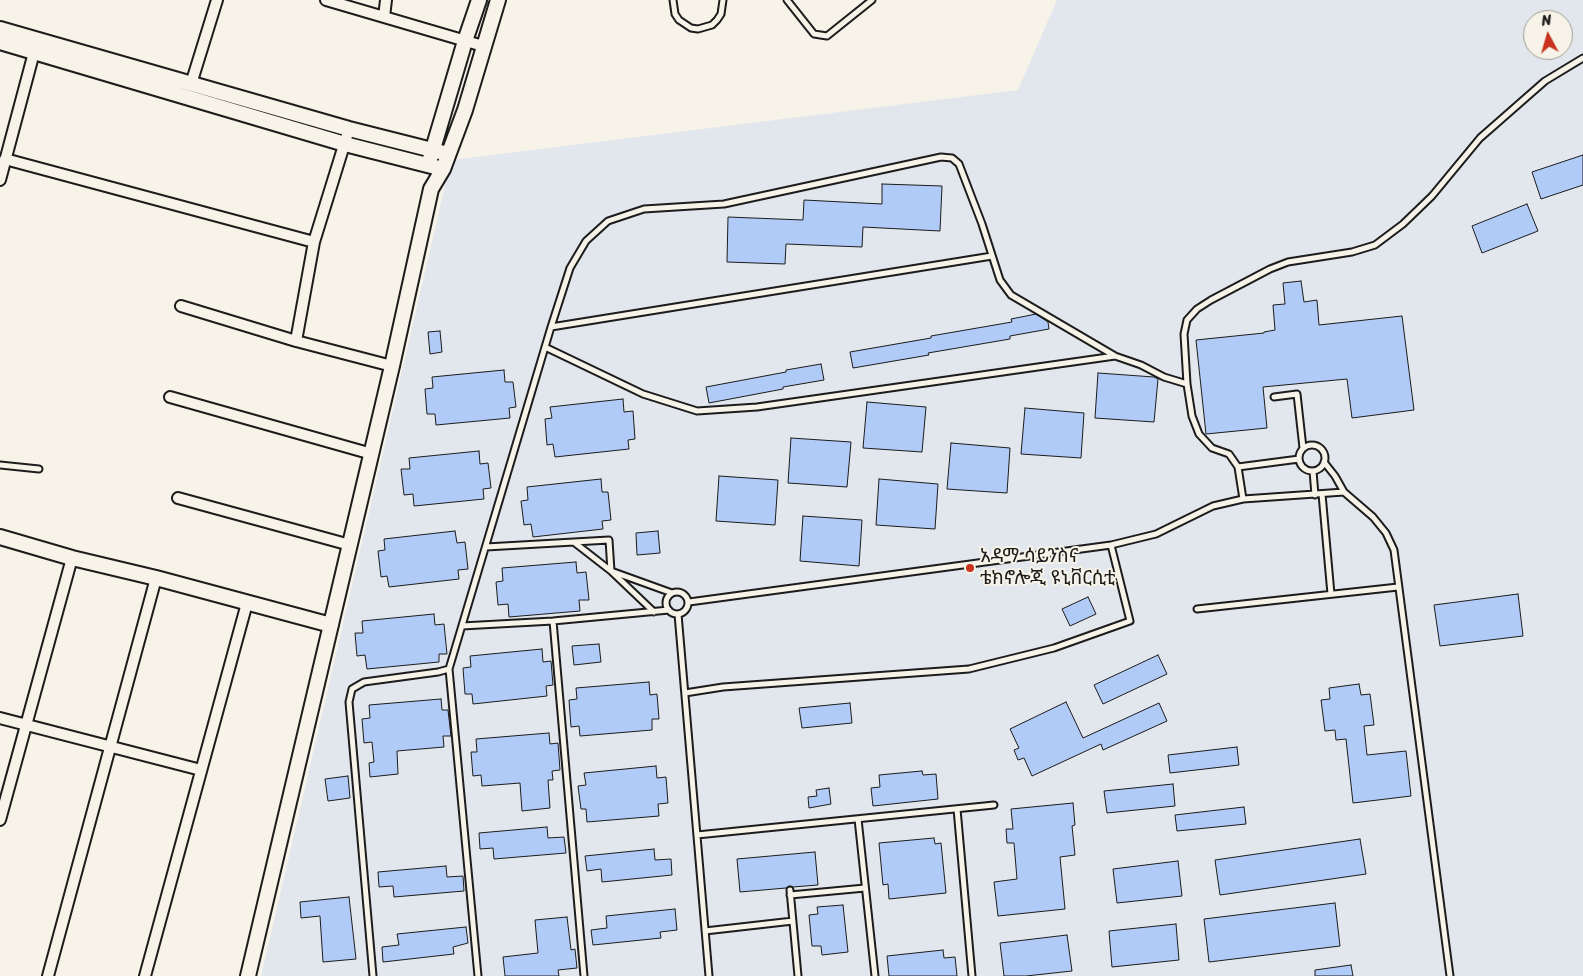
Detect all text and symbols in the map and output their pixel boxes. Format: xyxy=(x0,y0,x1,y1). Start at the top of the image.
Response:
text: N xyxy=(1540,8,1553,34)
north arrow xyxy=(1523,10,1573,60)
place label: አዳማ ሳይንስና ቴክኖሎጂ ዩኒቨርሲቲ xyxy=(980,546,1116,590)
marker: አዳማ ሳይንስና ቴክኖሎጂ ዩኒቨርሲቲ xyxy=(964,562,976,574)

